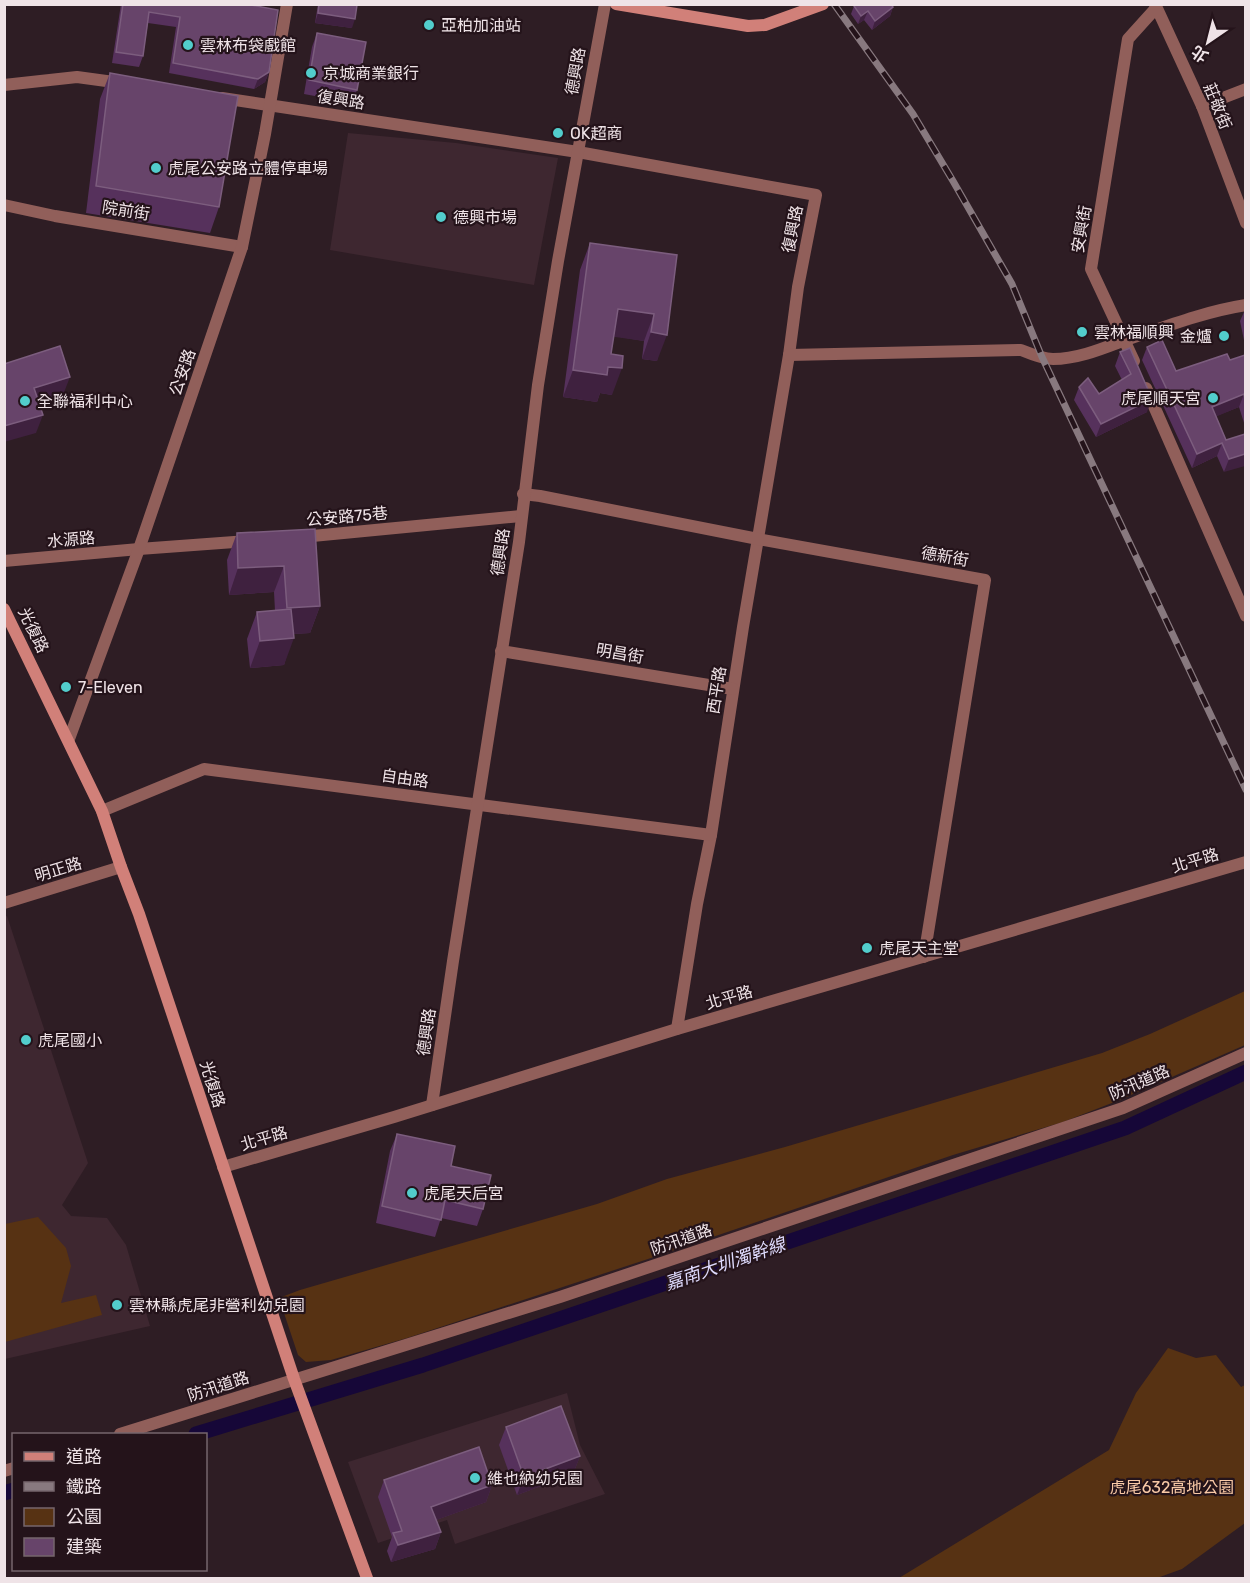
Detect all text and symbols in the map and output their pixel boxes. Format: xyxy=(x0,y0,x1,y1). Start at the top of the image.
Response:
north arrow xyxy=(1178,12,1238,72)
place label: 亞柏加油站 xyxy=(441,16,521,35)
marker: 亞柏加油站 xyxy=(422,18,436,32)
place label: 雲林布袋戲館 xyxy=(200,36,296,55)
marker: 雲林布袋戲館 xyxy=(181,38,195,52)
text: 北 xyxy=(1188,42,1212,66)
street label: 德興路 xyxy=(562,46,589,96)
place label: 京城商業銀行 xyxy=(323,64,419,83)
marker: 京城商業銀行 xyxy=(304,66,318,80)
street label: 莊敬街 xyxy=(1200,80,1235,132)
street label: 復興路 xyxy=(316,86,366,113)
place label: OK超商 xyxy=(570,124,622,143)
marker: OK超商 xyxy=(551,126,565,140)
place label: 虎尾公安路立體停車場 xyxy=(168,159,328,178)
marker: 虎尾公安路立體停車場 xyxy=(149,161,163,175)
street label: 院前街 xyxy=(101,197,151,224)
street label: 復興路 xyxy=(779,204,806,254)
street label: 安興街 xyxy=(1068,204,1095,254)
place label: 德興市場 xyxy=(453,208,517,227)
marker: 德興市場 xyxy=(434,210,448,224)
place label: 雲林福順興 xyxy=(1094,323,1174,342)
marker: 雲林福順興 xyxy=(1075,325,1089,339)
place label: 金爐 xyxy=(1180,327,1212,346)
marker: 金爐 xyxy=(1217,329,1231,343)
street label: 公安路 xyxy=(166,346,199,398)
place label: 虎尾順天宮 xyxy=(1121,389,1201,408)
marker: 虎尾順天宮 xyxy=(1206,391,1220,405)
place label: 全聯福利中心 xyxy=(37,392,133,411)
marker: 全聯福利中心 xyxy=(18,394,32,408)
street label: 公安路75巷 xyxy=(306,503,389,530)
street label: 德興路 xyxy=(488,527,513,577)
street label: 水源路 xyxy=(46,528,96,551)
street label: 德新街 xyxy=(920,543,970,570)
street label: 光復路 xyxy=(14,604,53,656)
street label: 明昌街 xyxy=(595,640,645,667)
street label: 西平路 xyxy=(703,665,730,715)
place label: 7-Eleven xyxy=(78,678,143,697)
marker: 7-Eleven xyxy=(59,680,73,694)
street label: 自由路 xyxy=(380,766,430,791)
street label: 北平路 xyxy=(1169,844,1221,877)
street label: 明正路 xyxy=(32,853,84,886)
place label: 虎尾天主堂 xyxy=(879,939,959,958)
marker: 虎尾天主堂 xyxy=(860,941,874,955)
street label: 北平路 xyxy=(703,982,755,1013)
street label: 德興路 xyxy=(414,1007,439,1057)
place label: 虎尾國小 xyxy=(38,1031,102,1050)
marker: 虎尾國小 xyxy=(19,1033,33,1047)
street label: 光復路 xyxy=(196,1058,229,1110)
street label: 防汛道路 xyxy=(1106,1061,1172,1104)
street label: 北平路 xyxy=(238,1123,290,1154)
place label: 虎尾天后宮 xyxy=(424,1184,504,1203)
marker: 虎尾天后宮 xyxy=(405,1186,419,1200)
street label: 防汛道路 xyxy=(648,1220,715,1259)
water label: 嘉南大圳濁幹線 xyxy=(662,1232,790,1295)
place label: 雲林縣虎尾非營利幼兒園 xyxy=(129,1296,305,1315)
marker: 雲林縣虎尾非營利幼兒園 xyxy=(110,1298,124,1312)
street label: 防汛道路 xyxy=(185,1368,252,1405)
legend xyxy=(12,1433,207,1571)
text: 道路 xyxy=(66,1446,102,1468)
place label: 維也納幼兒園 xyxy=(487,1469,583,1488)
marker: 維也納幼兒園 xyxy=(468,1471,482,1485)
text: 鐵路 xyxy=(66,1476,102,1498)
park label: 虎尾632高地公園 xyxy=(1110,1478,1234,1497)
text: 公園 xyxy=(66,1506,102,1528)
text: 建築 xyxy=(66,1536,102,1558)

